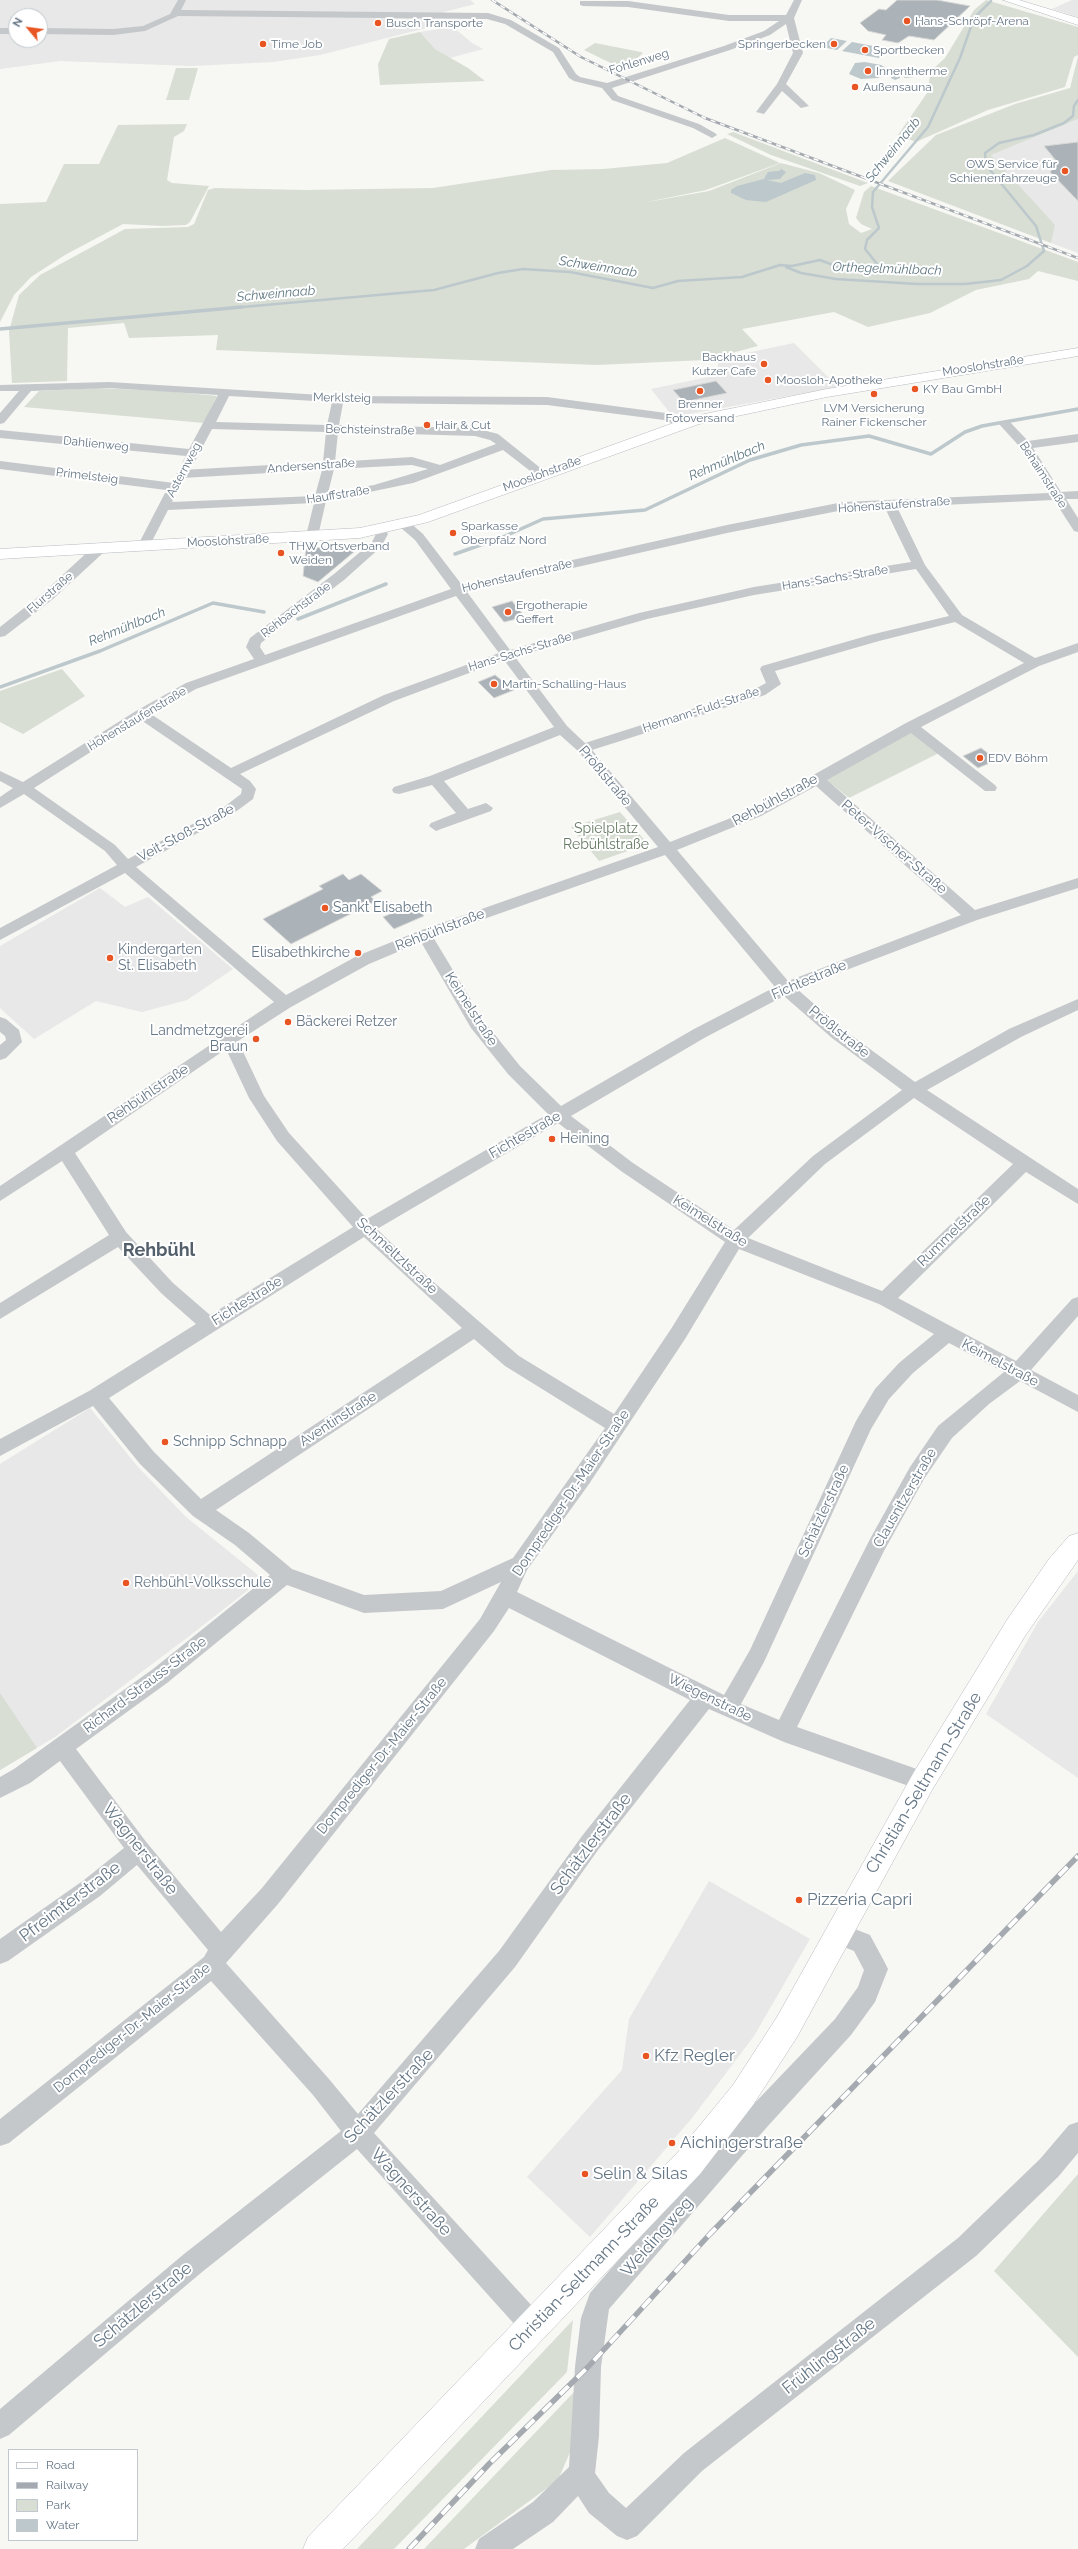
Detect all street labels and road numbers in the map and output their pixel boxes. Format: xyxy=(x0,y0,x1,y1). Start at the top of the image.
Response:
street label: Fohlenweg xyxy=(607,46,671,78)
street label: Mooslohstraße xyxy=(941,352,1025,380)
street label: Merklsteig xyxy=(313,390,371,406)
street label: Bechsteinstraße xyxy=(325,422,415,438)
street label: Dahlienweg xyxy=(62,433,130,455)
street label: Behaimstraße xyxy=(1016,439,1070,511)
street label: Asternweg xyxy=(164,440,204,500)
street label: Mooslohstraße xyxy=(501,453,583,495)
street label: Andersenstraße xyxy=(267,456,355,476)
street label: Primelsteig xyxy=(55,465,119,487)
street label: Hauffstraße xyxy=(305,483,371,507)
street label: Hohenstaufenstraße xyxy=(837,494,951,516)
street label: Mooslohstraße xyxy=(187,532,269,550)
street label: Hohenstaufenstraße xyxy=(461,556,573,596)
street label: Hans-Sachs-Straße xyxy=(781,563,889,593)
street label: Flurstraße xyxy=(24,569,76,617)
street label: Rehbachstraße xyxy=(258,579,334,641)
street label: Hans-Sachs-Straße xyxy=(467,629,573,675)
street label: Hohenstaufenstraße xyxy=(85,684,189,754)
street label: Hermann-Fuld-Straße xyxy=(641,684,761,736)
street label: Prößlstraße xyxy=(575,743,635,809)
street label: Rehbühlstraße xyxy=(730,770,820,830)
street label: Peter-Vischer-Straße xyxy=(838,797,950,897)
street label: Veit-Stoß-Straße xyxy=(135,801,237,865)
street label: Rehbühlstraße xyxy=(393,905,487,955)
street label: Fichtestraße xyxy=(769,957,849,1003)
street label: Keimelstraße xyxy=(441,969,501,1049)
street label: Prößlstraße xyxy=(805,1002,873,1062)
street label: Rehbühlstraße xyxy=(104,1061,192,1127)
street label: Fichtestraße xyxy=(486,1108,564,1162)
street label: Keimelstraße xyxy=(670,1191,750,1251)
street label: Rummelstraße xyxy=(914,1192,994,1270)
street label: Schmeltzlstraße xyxy=(353,1214,441,1298)
street label: Fichtestraße xyxy=(209,1273,285,1329)
street label: Keimelstraße xyxy=(959,1336,1041,1390)
street label: Aventinstraße xyxy=(296,1388,380,1450)
street label: Domprediger-Dr.-Maier-Straße xyxy=(509,1407,633,1579)
street label: Clausnitzerstraße xyxy=(870,1445,940,1551)
street label: Schätzlerstraße xyxy=(795,1462,853,1560)
street label: Richard-Strauss-Straße xyxy=(80,1633,210,1737)
street label: Wiegenstraße xyxy=(665,1671,755,1725)
street label: Domprediger-Dr.-Maier-Straße xyxy=(314,1674,450,1838)
street label: Christian-Seltmann-Straße xyxy=(862,1689,986,1877)
street label: Schätzlerstraße xyxy=(546,1789,636,1899)
street label: Wagnerstraße xyxy=(98,1799,182,1899)
street label: Pfreimterstraße xyxy=(16,1857,124,1947)
street label: Domprediger-Dr.-Maier-Straße xyxy=(50,1960,214,2096)
street label: Schätzlerstraße xyxy=(340,2044,438,2148)
street label: Wagnerstraße xyxy=(366,2144,456,2240)
street label: Christian-Seltmann-Straße xyxy=(504,2192,664,2356)
street label: Weidingweg xyxy=(617,2193,697,2281)
street label: Schätzlerstraße xyxy=(90,2258,196,2352)
street label: Frühlingstraße xyxy=(778,2313,880,2399)

